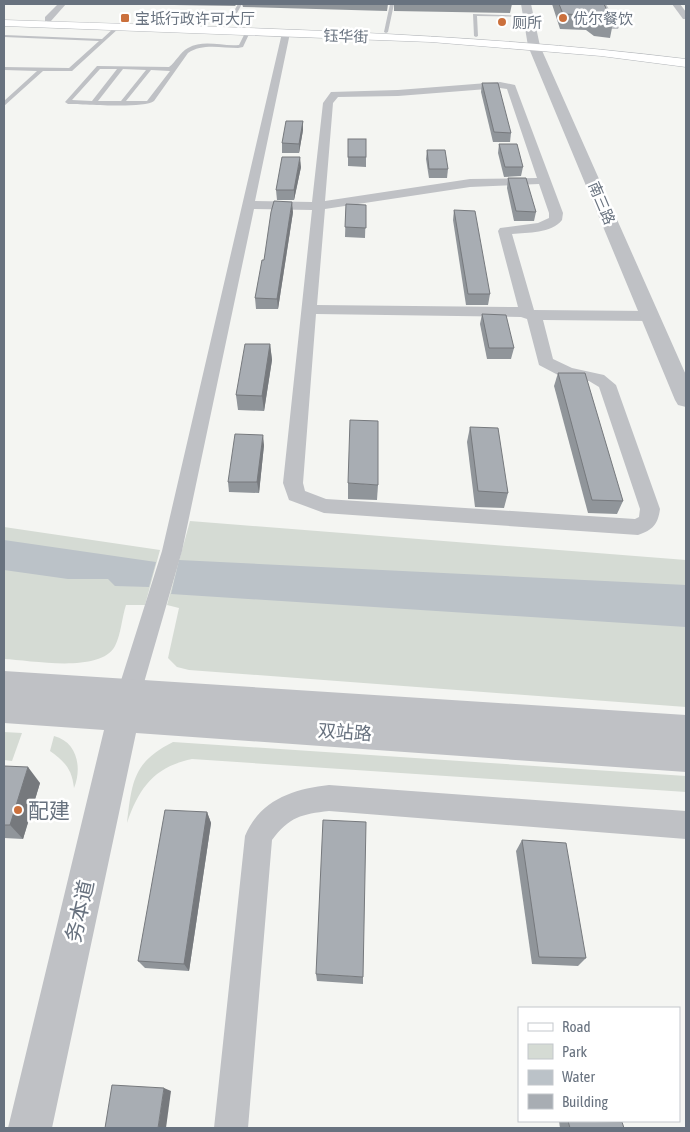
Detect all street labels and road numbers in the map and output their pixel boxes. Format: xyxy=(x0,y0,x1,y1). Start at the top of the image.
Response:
street label: 钰华街 xyxy=(323,27,369,45)
street label: 南三路 xyxy=(585,179,619,227)
street label: 双站路 xyxy=(317,720,373,744)
street label: 务本道 xyxy=(60,878,98,944)

